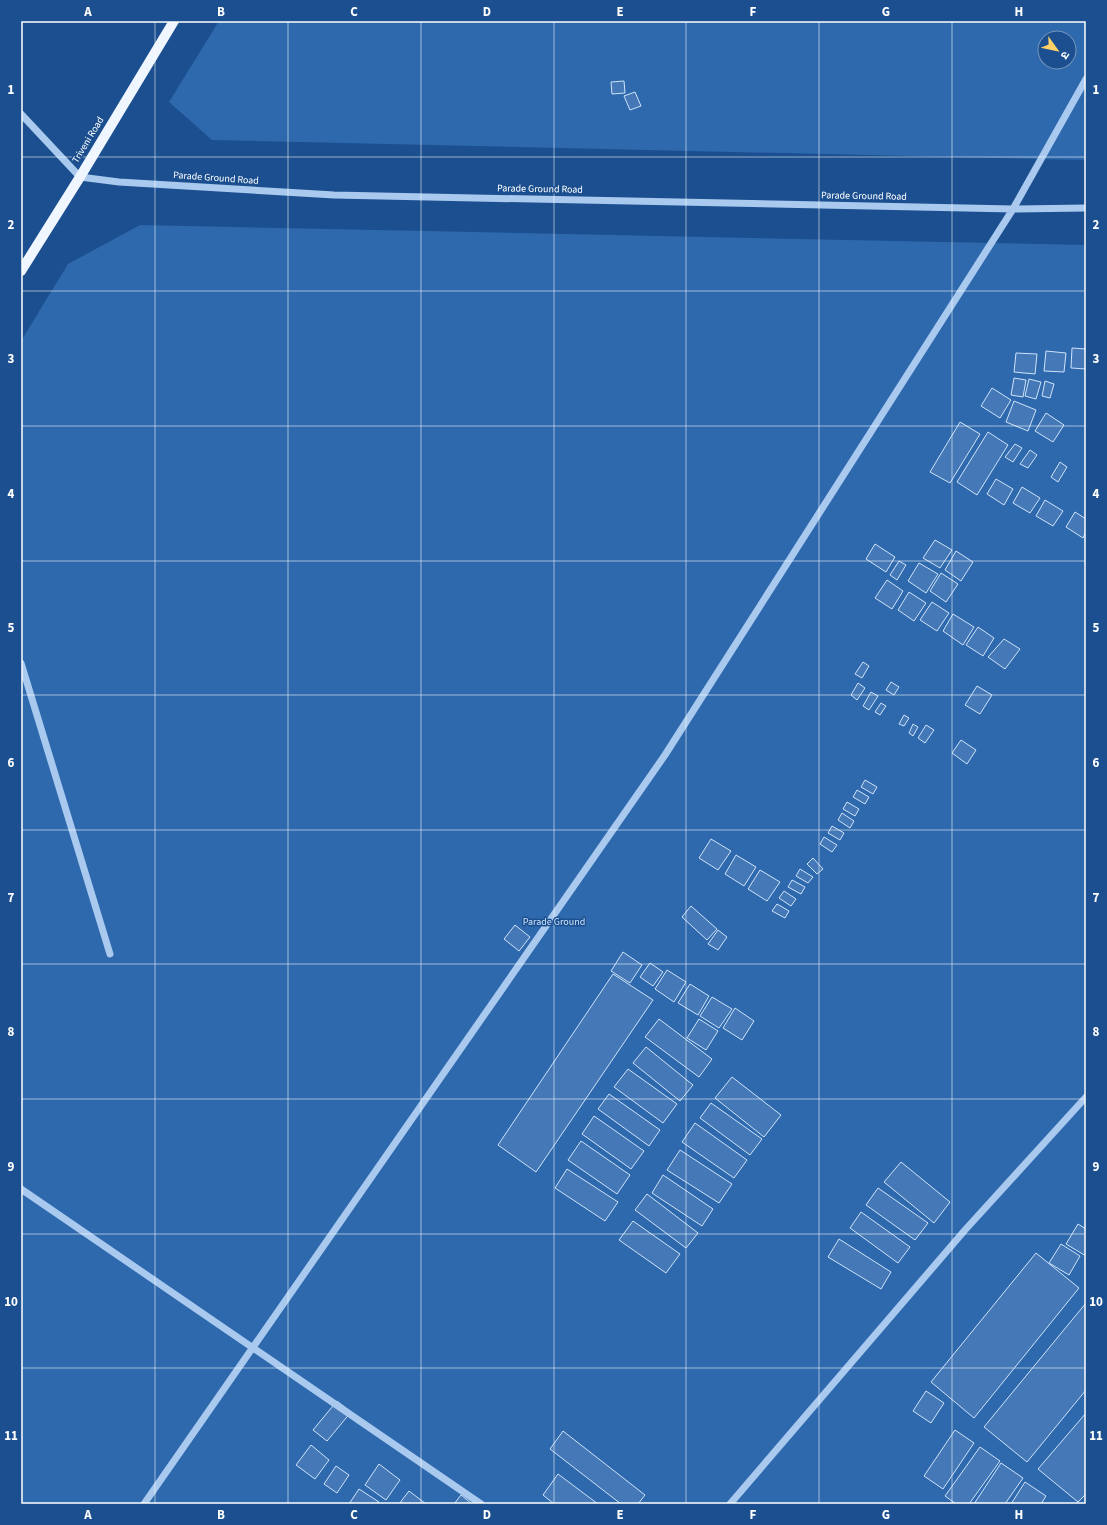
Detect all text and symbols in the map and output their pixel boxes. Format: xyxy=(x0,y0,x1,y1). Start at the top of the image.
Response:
text: A xyxy=(83,3,92,21)
text: B xyxy=(217,3,225,21)
text: C xyxy=(350,3,358,21)
text: D xyxy=(483,3,491,21)
text: E xyxy=(616,3,624,21)
text: F xyxy=(750,3,757,21)
text: G xyxy=(882,3,890,21)
text: H xyxy=(1015,3,1023,21)
north arrow xyxy=(1037,30,1077,70)
text: उ xyxy=(1057,48,1073,62)
text: 1 xyxy=(8,81,15,99)
text: 1 xyxy=(1093,81,1100,99)
street label: Triveni Road xyxy=(69,114,107,166)
street label: Parade Ground Road xyxy=(173,168,259,188)
street label: Parade Ground Road xyxy=(497,181,583,197)
street label: Parade Ground Road xyxy=(821,188,907,204)
text: 2 xyxy=(8,216,15,234)
text: 2 xyxy=(1093,216,1100,234)
text: 3 xyxy=(8,350,15,368)
text: 3 xyxy=(1093,350,1100,368)
text: 4 xyxy=(8,485,15,503)
text: 4 xyxy=(1093,485,1100,503)
text: 5 xyxy=(8,619,15,637)
text: 5 xyxy=(1093,619,1100,637)
text: 6 xyxy=(8,754,15,772)
text: 6 xyxy=(1093,754,1100,772)
text: 7 xyxy=(8,889,15,907)
text: 7 xyxy=(1093,889,1100,907)
park label: Parade Ground xyxy=(523,915,585,929)
text: 8 xyxy=(8,1023,15,1041)
text: 8 xyxy=(1093,1023,1100,1041)
text: 9 xyxy=(8,1158,15,1176)
text: 9 xyxy=(1093,1158,1100,1176)
text: 10 xyxy=(4,1293,18,1311)
text: 10 xyxy=(1089,1293,1103,1311)
text: 11 xyxy=(4,1427,18,1445)
text: 11 xyxy=(1089,1427,1103,1445)
text: A xyxy=(83,1506,92,1524)
text: B xyxy=(217,1506,225,1524)
text: C xyxy=(350,1506,358,1524)
text: D xyxy=(483,1506,491,1524)
text: E xyxy=(616,1506,624,1524)
text: F xyxy=(750,1506,757,1524)
text: G xyxy=(882,1506,890,1524)
text: H xyxy=(1015,1506,1023,1524)

